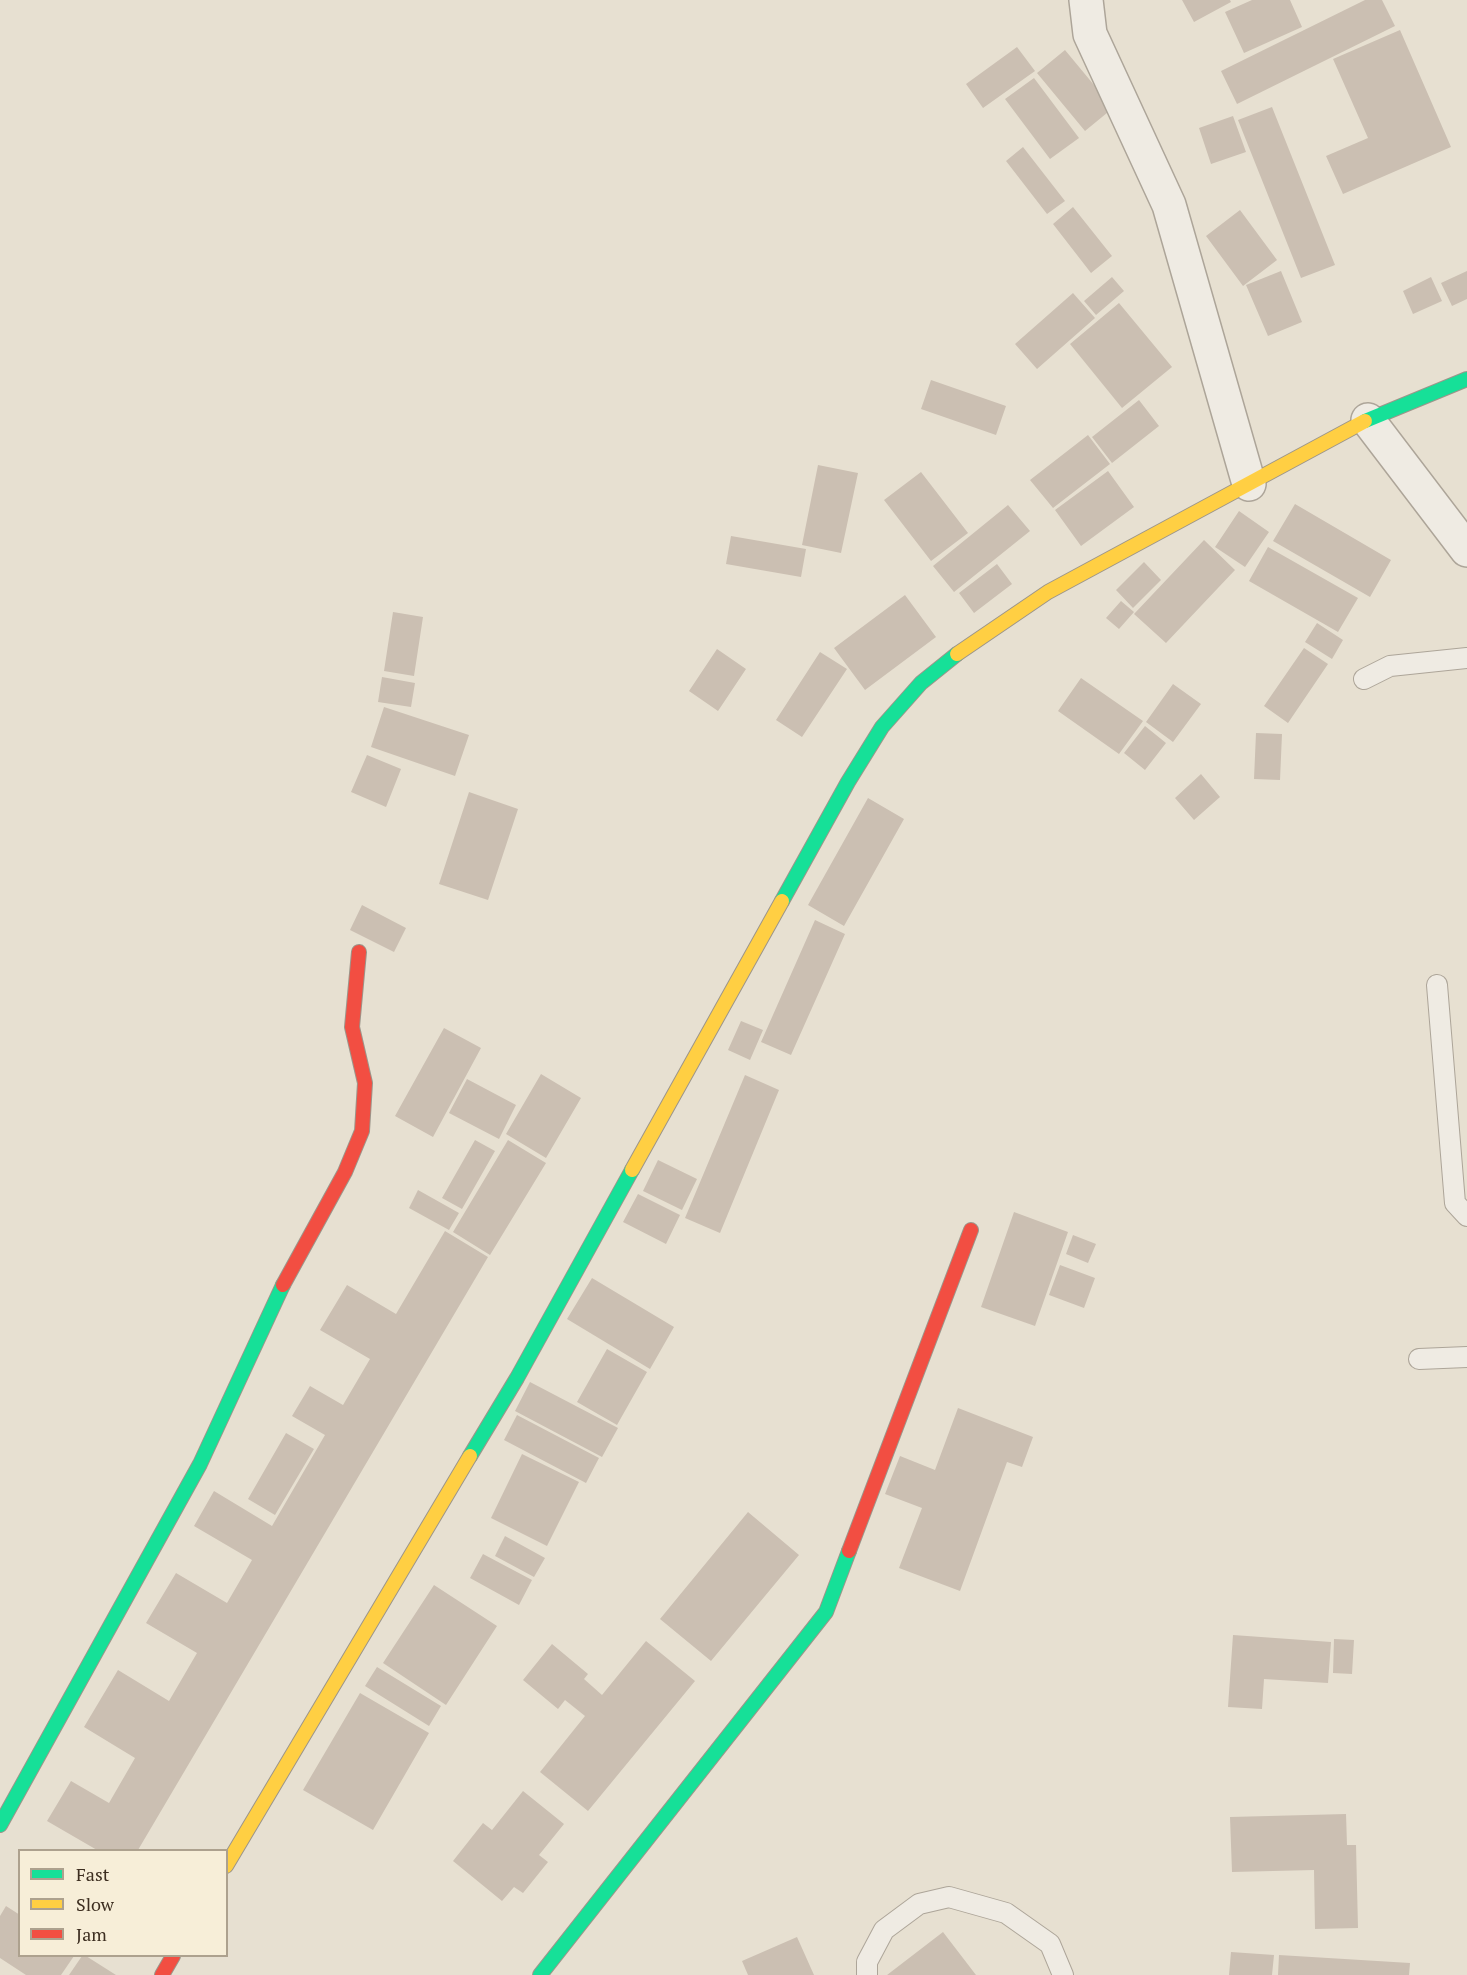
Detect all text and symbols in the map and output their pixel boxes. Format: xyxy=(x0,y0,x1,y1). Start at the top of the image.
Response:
legend xyxy=(18,1849,228,1957)
text: Fast xyxy=(76,1862,109,1886)
text: Slow xyxy=(76,1892,114,1916)
text: Jam xyxy=(76,1922,107,1946)

